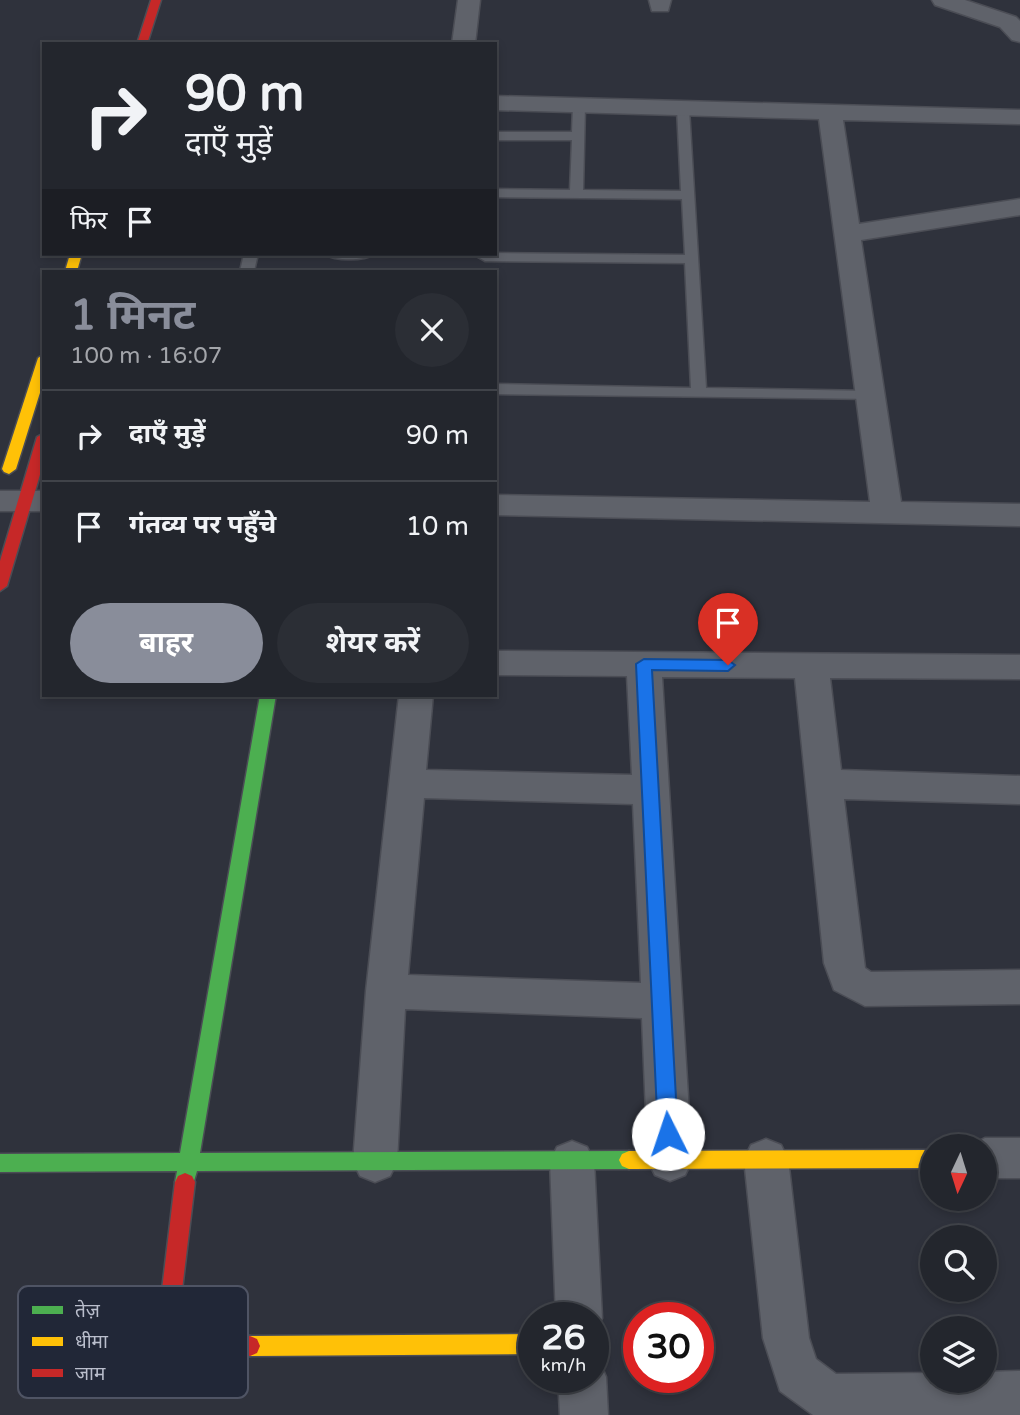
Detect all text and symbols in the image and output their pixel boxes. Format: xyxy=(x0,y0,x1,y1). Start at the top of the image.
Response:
text: 90 m xyxy=(185,65,304,124)
icon: right xyxy=(70,70,161,161)
text: दाएँ मुड़ें xyxy=(185,125,273,163)
icon: arrive xyxy=(121,203,159,241)
text: फिर xyxy=(70,205,107,236)
text: 1 मिनट xyxy=(70,290,195,341)
button: close xyxy=(395,293,469,367)
text: 100 m · 16:07 xyxy=(70,342,222,370)
icon: right xyxy=(70,417,108,455)
text: दाएँ मुड़ें xyxy=(129,418,206,449)
text: 90 m xyxy=(406,420,469,451)
icon: arrive xyxy=(70,508,108,546)
text: गंतव्य पर पहुँचे xyxy=(129,509,276,540)
text: 10 m xyxy=(406,511,469,542)
pin xyxy=(698,593,758,665)
button: बाहर xyxy=(70,603,263,683)
button: शेयर करें xyxy=(277,603,469,683)
icon: arrive xyxy=(709,604,747,642)
position arrow xyxy=(631,1097,705,1171)
north arrow xyxy=(920,1134,998,1211)
map controls xyxy=(920,1134,997,1393)
button: search xyxy=(920,1225,997,1302)
legend xyxy=(18,1286,248,1398)
text: तेज़ xyxy=(75,1299,101,1322)
speed limit sign: 30 xyxy=(623,1302,714,1393)
button: layers xyxy=(920,1316,997,1393)
text: 26 xyxy=(542,1317,585,1359)
text: धीमा xyxy=(75,1331,109,1353)
text: km/h xyxy=(541,1354,586,1376)
text: जाम xyxy=(75,1363,106,1385)

